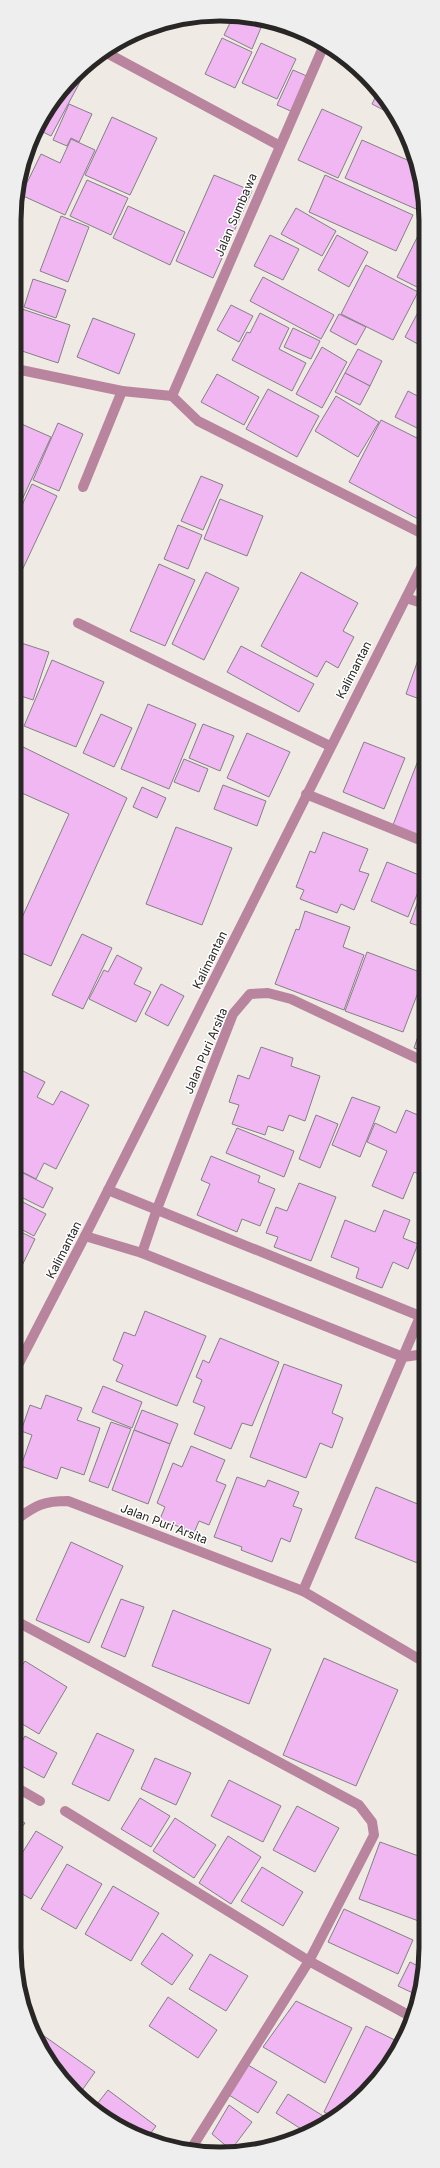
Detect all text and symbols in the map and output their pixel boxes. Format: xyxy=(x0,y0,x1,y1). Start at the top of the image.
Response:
street label: Jalan Sumbawa xyxy=(211,171,260,259)
street label: Kalimantan xyxy=(333,638,374,701)
street label: Kalimantan xyxy=(189,928,230,991)
street label: Jalan Puri Arsita xyxy=(181,1005,230,1096)
street label: Kalimantan xyxy=(43,1218,84,1281)
street label: Jalan Puri Arsita xyxy=(118,1500,210,1547)

